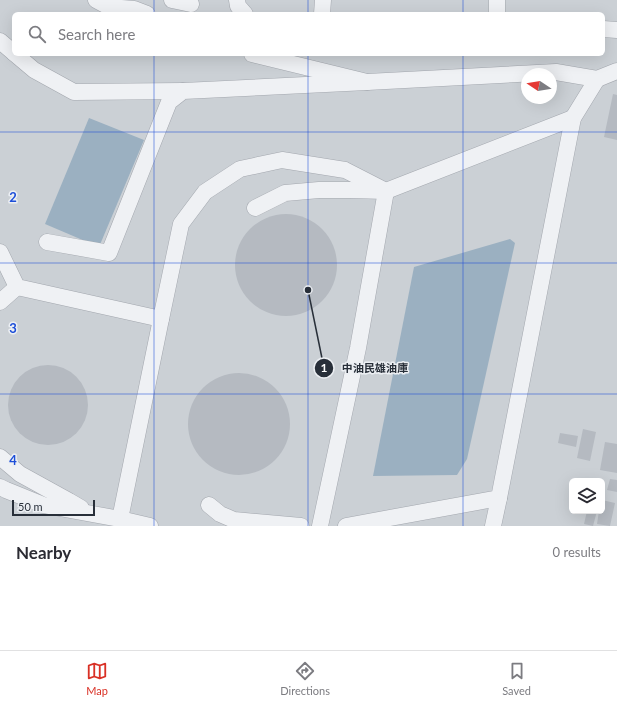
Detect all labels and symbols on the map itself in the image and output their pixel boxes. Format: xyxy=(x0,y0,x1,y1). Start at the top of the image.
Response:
north arrow xyxy=(521,68,557,104)
text: 2 xyxy=(9,189,17,205)
text: 3 xyxy=(9,320,17,336)
callout: 中油民雄油庫 xyxy=(314,356,416,379)
text: 1 xyxy=(321,360,328,375)
text: 中油民雄油庫 xyxy=(342,361,408,374)
text: 4 xyxy=(9,452,17,468)
scale bar xyxy=(12,498,95,517)

